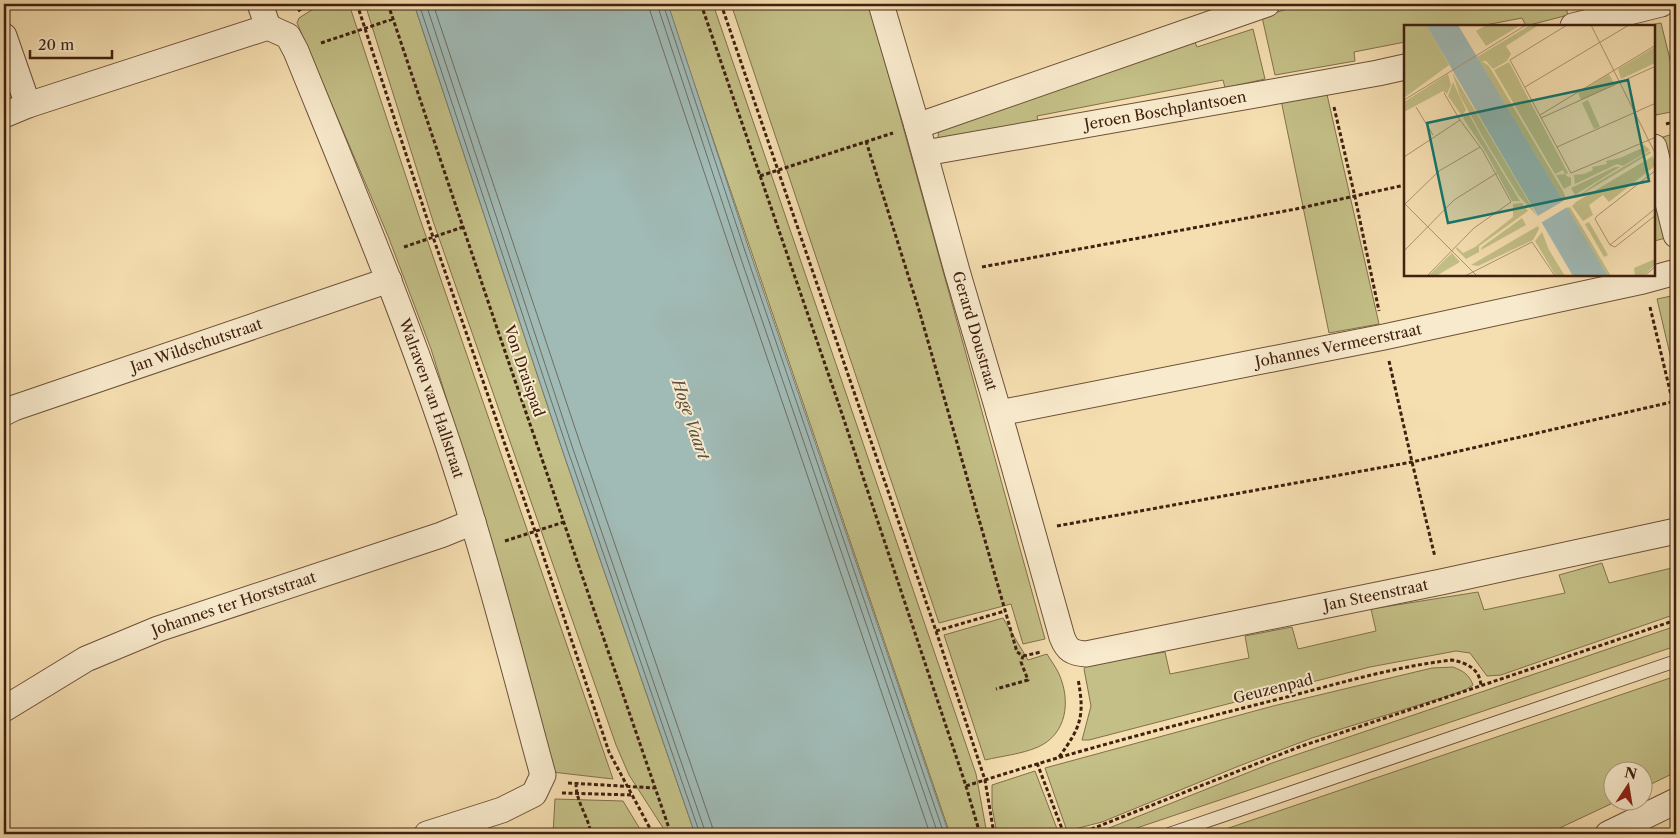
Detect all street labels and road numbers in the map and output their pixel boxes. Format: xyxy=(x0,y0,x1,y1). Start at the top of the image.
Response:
street label: Jeroen Boschplantsoen xyxy=(1081,87,1248,134)
street label: Gerard Doustraat xyxy=(949,269,1002,393)
street label: Jan Wildschutstraat xyxy=(126,314,265,377)
street label: Walraven van Hallstraat xyxy=(395,315,469,481)
street label: Johannes Vermeerstraat xyxy=(1251,319,1424,372)
street label: Von Draispad xyxy=(500,322,549,419)
street label: Johannes ter Horststraat xyxy=(147,567,319,640)
street label: Jan Steenstraat xyxy=(1320,575,1430,615)
street label: Geuzenpad xyxy=(1231,669,1315,708)

